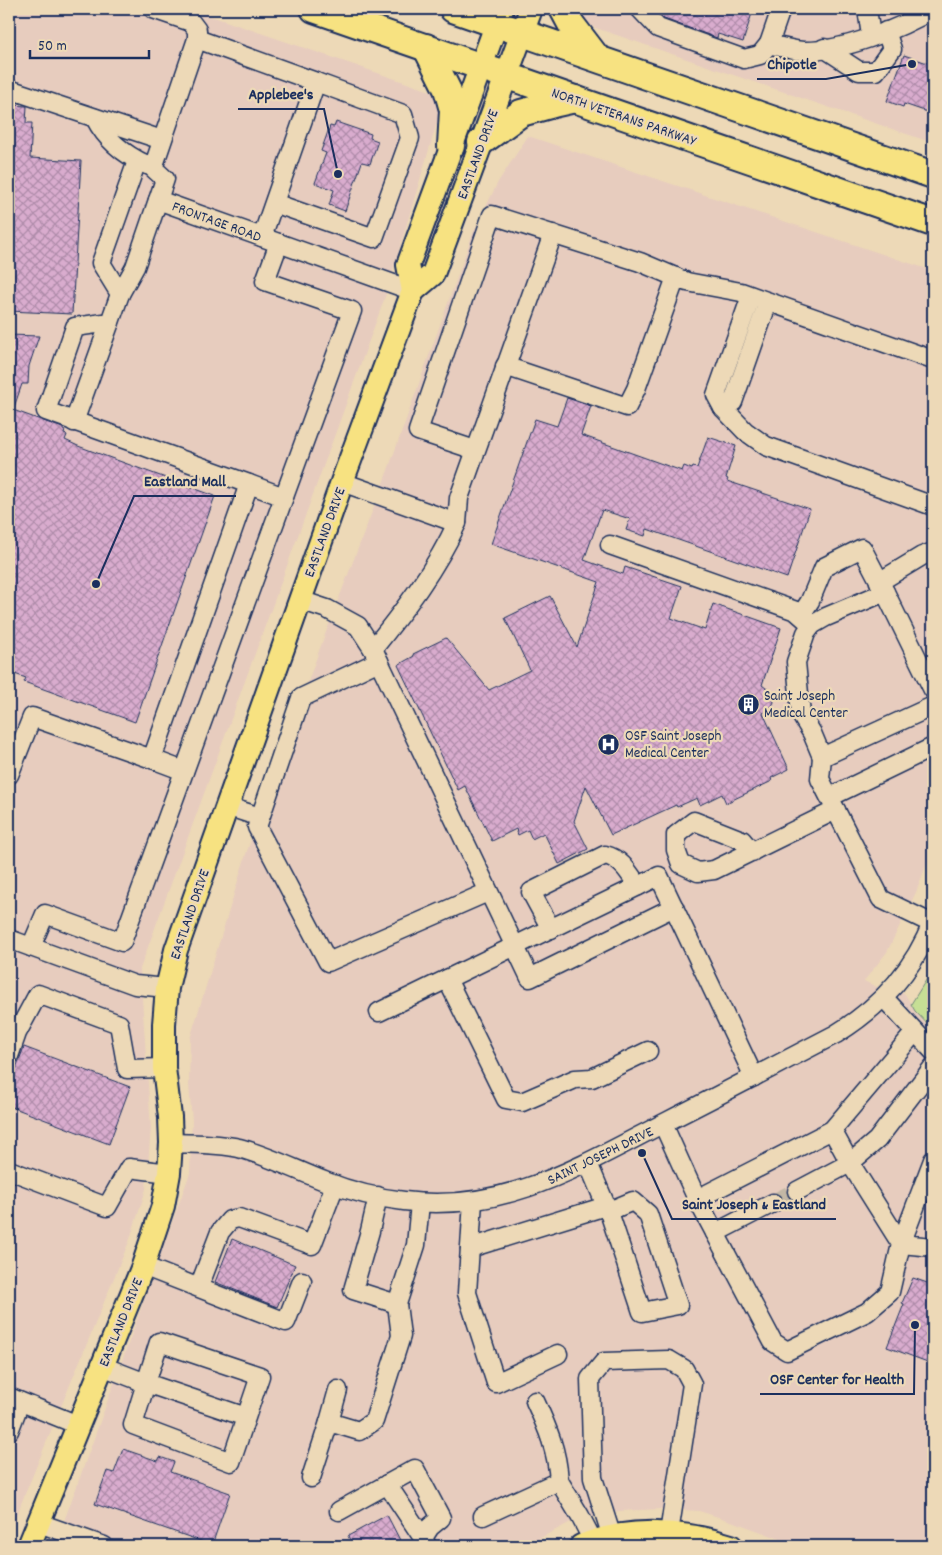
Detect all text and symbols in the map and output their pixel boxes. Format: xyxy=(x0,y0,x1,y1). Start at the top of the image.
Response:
scale bar xyxy=(30,28,149,60)
text: 50 m xyxy=(38,36,67,58)
callout: Chipotle xyxy=(757,48,826,79)
text: Chipotle xyxy=(767,54,817,77)
callout: Applebee's xyxy=(238,78,324,109)
street label: NORTH VETERANS PARKWAY xyxy=(548,83,699,153)
text: Applebee's xyxy=(248,84,314,107)
street label: EASTLAND DRIVE xyxy=(452,106,505,203)
street label: FRONTAGE ROAD xyxy=(168,196,264,249)
callout: Eastland Mall xyxy=(134,465,236,496)
text: Eastland Mall xyxy=(144,471,226,494)
street label: EASTLAND DRIVE xyxy=(299,484,352,581)
place label: Saint Joseph Medical Center xyxy=(764,686,848,725)
building icon: Saint Joseph Medical Center xyxy=(736,692,760,716)
place label: OSF Saint Joseph Medical Center xyxy=(625,726,722,765)
hospital icon: OSF Saint Joseph Medical Center xyxy=(597,732,621,756)
street label: EASTLAND DRIVE xyxy=(165,866,217,963)
street label: SAINT JOSEPH DRIVE xyxy=(544,1122,658,1192)
callout: Saint Joseph & Eastland xyxy=(672,1188,836,1219)
text: Saint Joseph & Eastland xyxy=(682,1194,826,1217)
street label: EASTLAND DRIVE xyxy=(94,1275,150,1371)
callout: OSF Center for Health xyxy=(760,1363,914,1394)
text: OSF Center for Health xyxy=(770,1369,904,1392)

